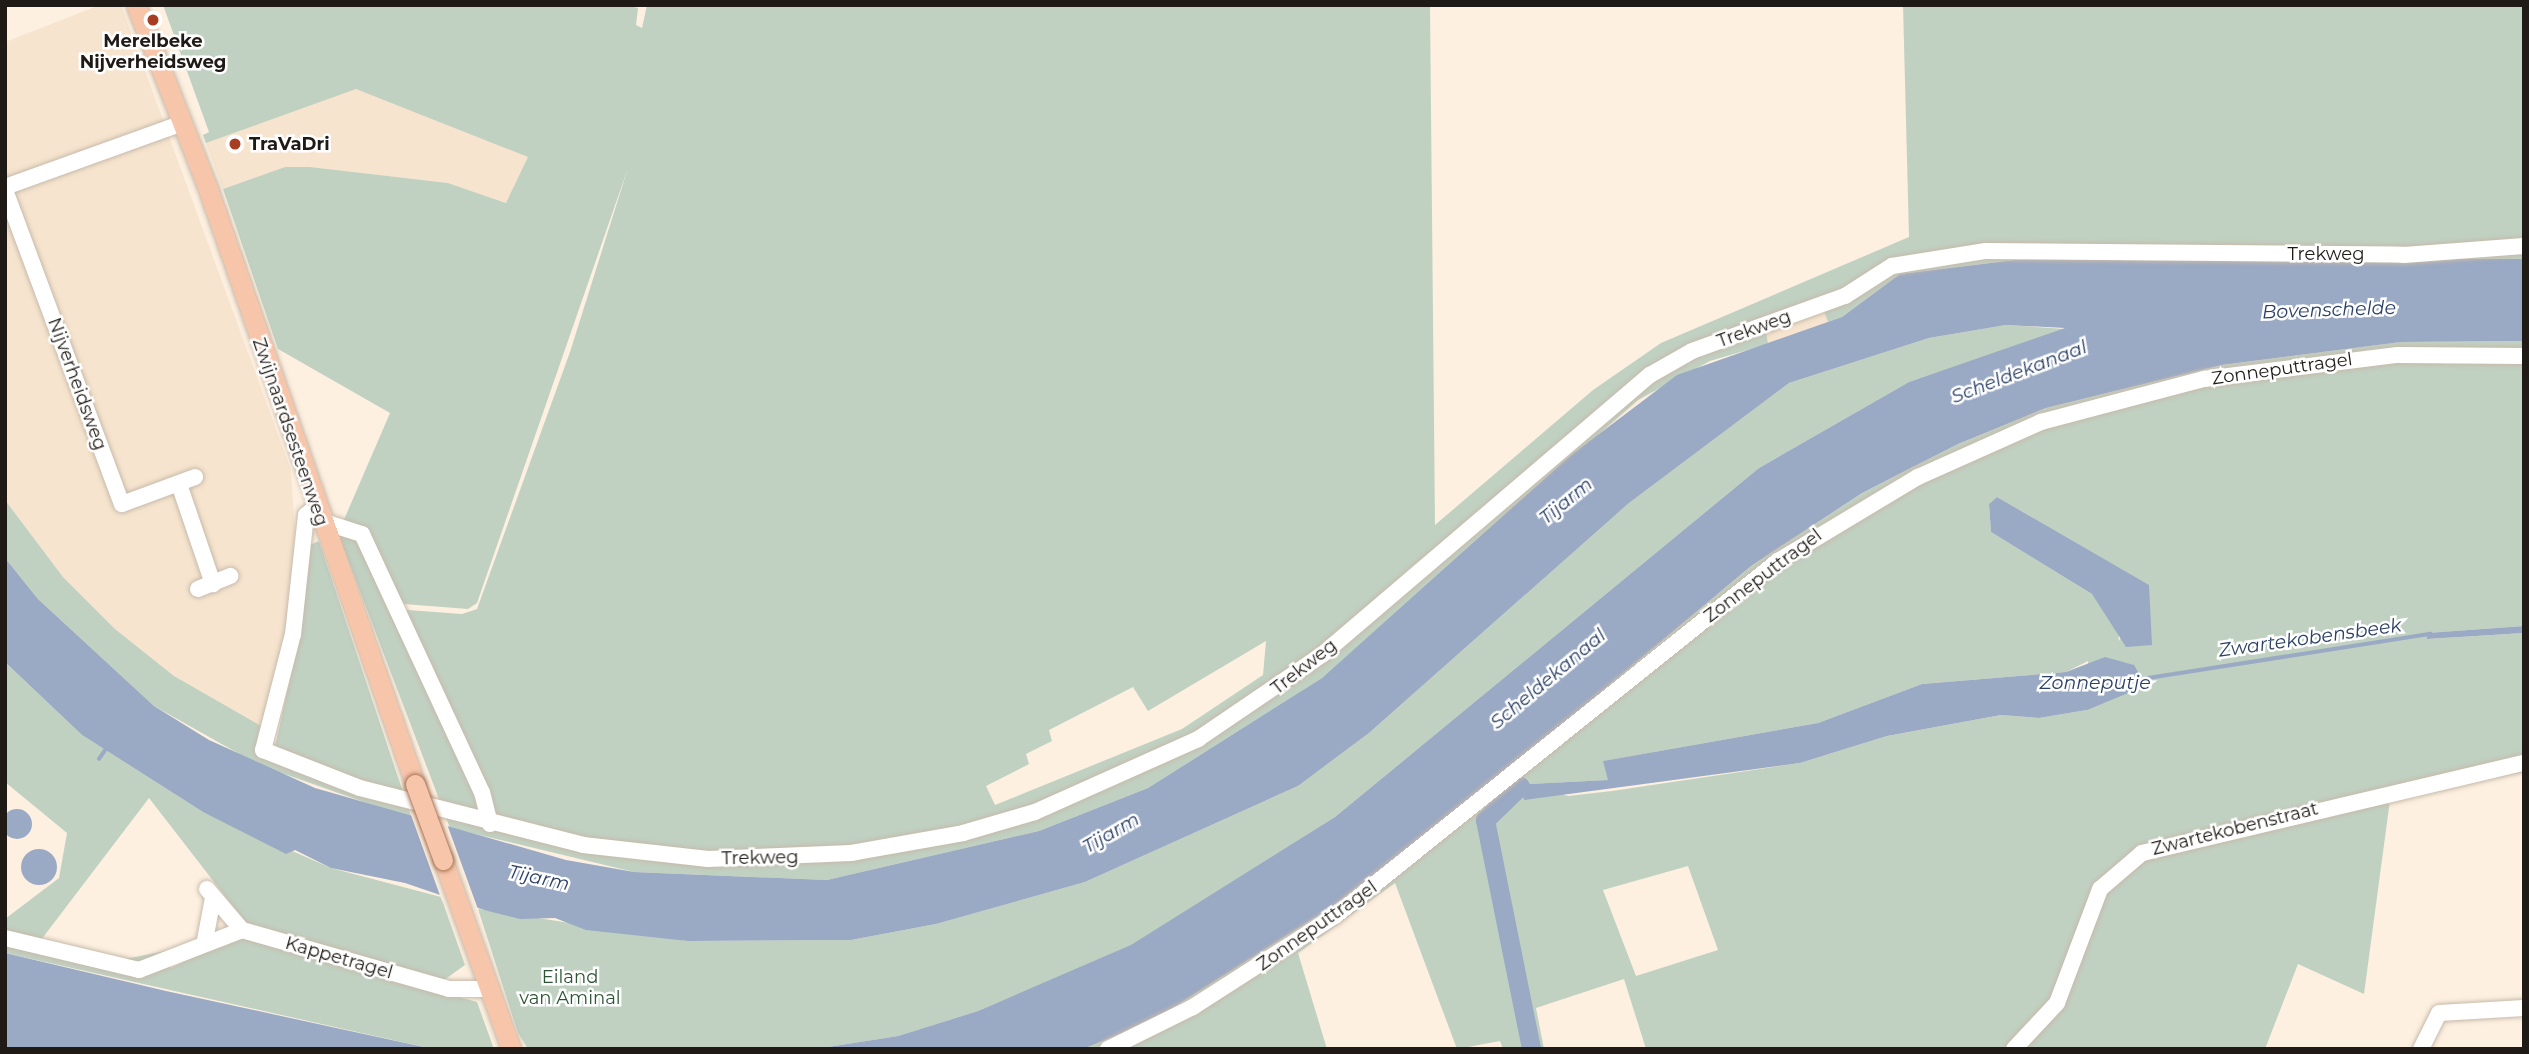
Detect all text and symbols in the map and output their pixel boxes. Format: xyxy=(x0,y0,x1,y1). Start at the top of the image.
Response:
marker: Merelbeke Nijverheidsweg xyxy=(145,12,161,28)
place label: Merelbeke Nijverheidsweg xyxy=(80,31,226,74)
place label: TraVaDri xyxy=(249,133,330,155)
marker: TraVaDri xyxy=(227,136,243,152)
street label: Trekweg xyxy=(2288,243,2364,265)
water label: Bovenschelde xyxy=(2262,296,2396,324)
street label: Trekweg xyxy=(1714,306,1794,352)
street label: Nijverheidsweg xyxy=(43,315,111,453)
street label: Zwijnaardsesteenweg xyxy=(248,335,332,529)
water label: Scheldekanaal xyxy=(1948,336,2090,408)
street label: Zonneputtragel xyxy=(2210,348,2354,390)
water label: Tijarm xyxy=(1535,473,1597,529)
street label: Zonneputtragel xyxy=(1700,525,1826,627)
water label: Zwartekobensbeek xyxy=(2217,614,2403,662)
water label: Scheldekanaal xyxy=(1486,624,1610,734)
street label: Trekweg xyxy=(1267,635,1341,699)
water label: Zonneputje xyxy=(2039,672,2151,694)
street label: Zwartekobenstraat xyxy=(2149,798,2321,860)
water label: Tijarm xyxy=(1079,808,1143,858)
street label: Trekweg xyxy=(721,847,799,869)
water label: Tijarm xyxy=(506,860,572,896)
street label: Zonneputtragel xyxy=(1253,876,1381,976)
street label: Kappetragel xyxy=(283,932,395,984)
park label: Eiland van Aminal xyxy=(519,967,621,1010)

